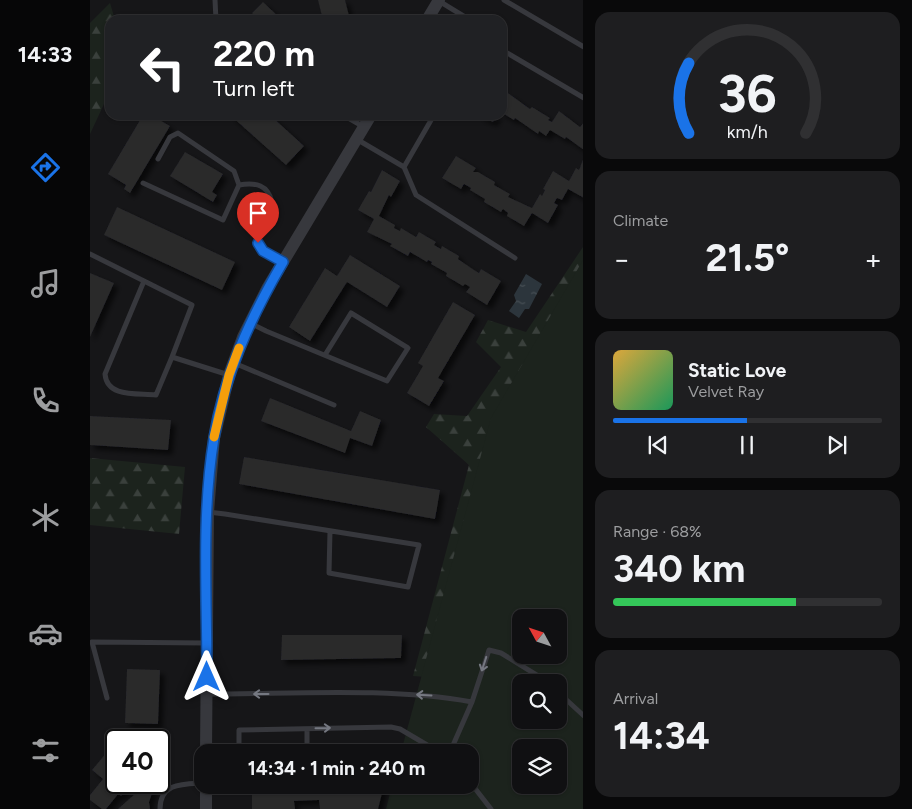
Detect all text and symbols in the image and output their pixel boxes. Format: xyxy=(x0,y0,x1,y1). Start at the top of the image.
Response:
text: 220 m xyxy=(213,33,315,75)
icon: left xyxy=(130,35,195,100)
text: 14:33 xyxy=(18,41,72,68)
text: 36 xyxy=(718,63,777,125)
text: Turn left xyxy=(213,75,295,102)
text: km/h xyxy=(727,121,768,142)
icon: directions xyxy=(28,150,63,185)
pin xyxy=(237,192,279,243)
icon: arrive xyxy=(244,199,272,227)
text: Climate xyxy=(613,211,668,230)
text: 21.5° xyxy=(706,235,789,281)
text: − xyxy=(613,242,630,276)
text: + xyxy=(865,242,882,276)
icon: music xyxy=(28,266,63,301)
text: Static Love xyxy=(688,359,786,382)
text: Velvet Ray xyxy=(688,382,764,401)
icon: phone xyxy=(28,383,63,418)
icon: previous xyxy=(644,431,672,459)
icon: pause xyxy=(733,431,761,459)
icon: next xyxy=(823,431,851,459)
icon: climate xyxy=(28,500,63,535)
text: Range · 68% xyxy=(613,522,702,541)
text: 340 km xyxy=(613,546,745,592)
north arrow xyxy=(512,609,568,664)
map controls xyxy=(512,609,567,794)
icon: car xyxy=(28,616,63,651)
position arrow xyxy=(180,650,232,702)
one-way arrow xyxy=(479,656,489,672)
button: search xyxy=(512,674,567,729)
one-way arrow xyxy=(254,689,270,699)
text: Arrival xyxy=(613,689,658,708)
one-way arrow xyxy=(416,690,432,699)
text: 14:34 xyxy=(613,713,710,759)
one-way arrow xyxy=(315,724,331,733)
speed limit sign: 40 xyxy=(105,729,170,794)
icon: filters xyxy=(28,733,63,768)
button: layers xyxy=(512,739,567,794)
text: 14:34 · 1 min · 240 m xyxy=(248,757,425,780)

